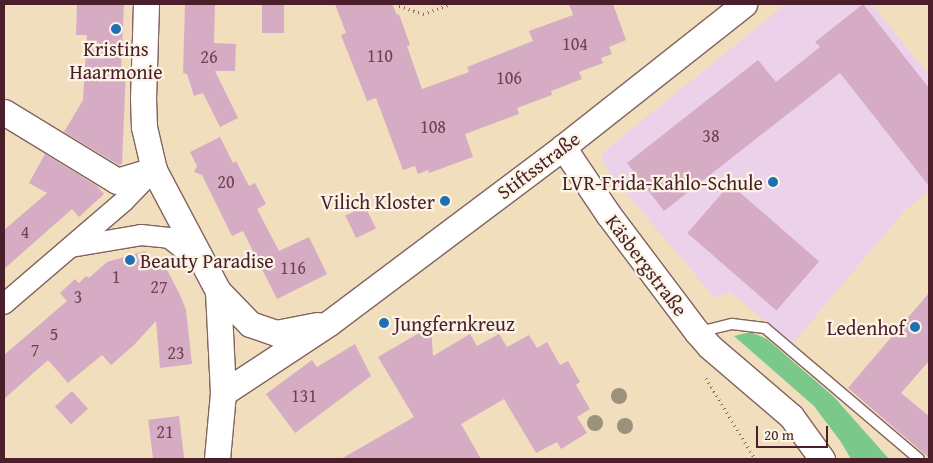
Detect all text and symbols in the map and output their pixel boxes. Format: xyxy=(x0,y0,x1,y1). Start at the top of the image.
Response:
marker: Kristins Haarmonie xyxy=(110,23,122,35)
house number: 104 xyxy=(562,33,588,55)
place label: Kristins Haarmonie xyxy=(69,37,163,84)
house number: 110 xyxy=(367,45,393,67)
house number: 26 xyxy=(200,46,218,68)
house number: 106 xyxy=(496,67,522,89)
house number: 108 xyxy=(420,116,446,138)
house number: 38 xyxy=(702,125,720,147)
street label: Stiftsstraße xyxy=(492,126,584,204)
place label: LVR-Frida-Kahlo-Schule xyxy=(562,170,763,194)
house number: 20 xyxy=(217,171,235,193)
marker: LVR-Frida-Kahlo-Schule xyxy=(767,176,779,188)
place label: Vilich Kloster xyxy=(321,189,435,213)
marker: Vilich Kloster xyxy=(439,195,451,207)
street label: Käsbergstraße xyxy=(601,210,693,320)
house number: 4 xyxy=(21,221,29,243)
place label: Beauty Paradise xyxy=(140,248,274,272)
marker: Beauty Paradise xyxy=(124,254,136,266)
house number: 116 xyxy=(280,257,306,279)
house number: 1 xyxy=(112,266,120,288)
house number: 27 xyxy=(150,276,168,298)
house number: 3 xyxy=(74,286,82,308)
place label: Jungfernkreuz xyxy=(394,311,515,335)
place label: Ledenhof xyxy=(827,315,905,339)
marker: Jungfernkreuz xyxy=(378,317,390,329)
marker: Ledenhof xyxy=(909,321,921,333)
house number: 5 xyxy=(50,323,58,345)
house number: 7 xyxy=(31,339,39,361)
house number: 23 xyxy=(167,342,185,364)
house number: 131 xyxy=(291,385,317,407)
scale bar xyxy=(758,416,830,448)
house number: 21 xyxy=(156,421,174,443)
text: 20 m xyxy=(764,424,794,445)

